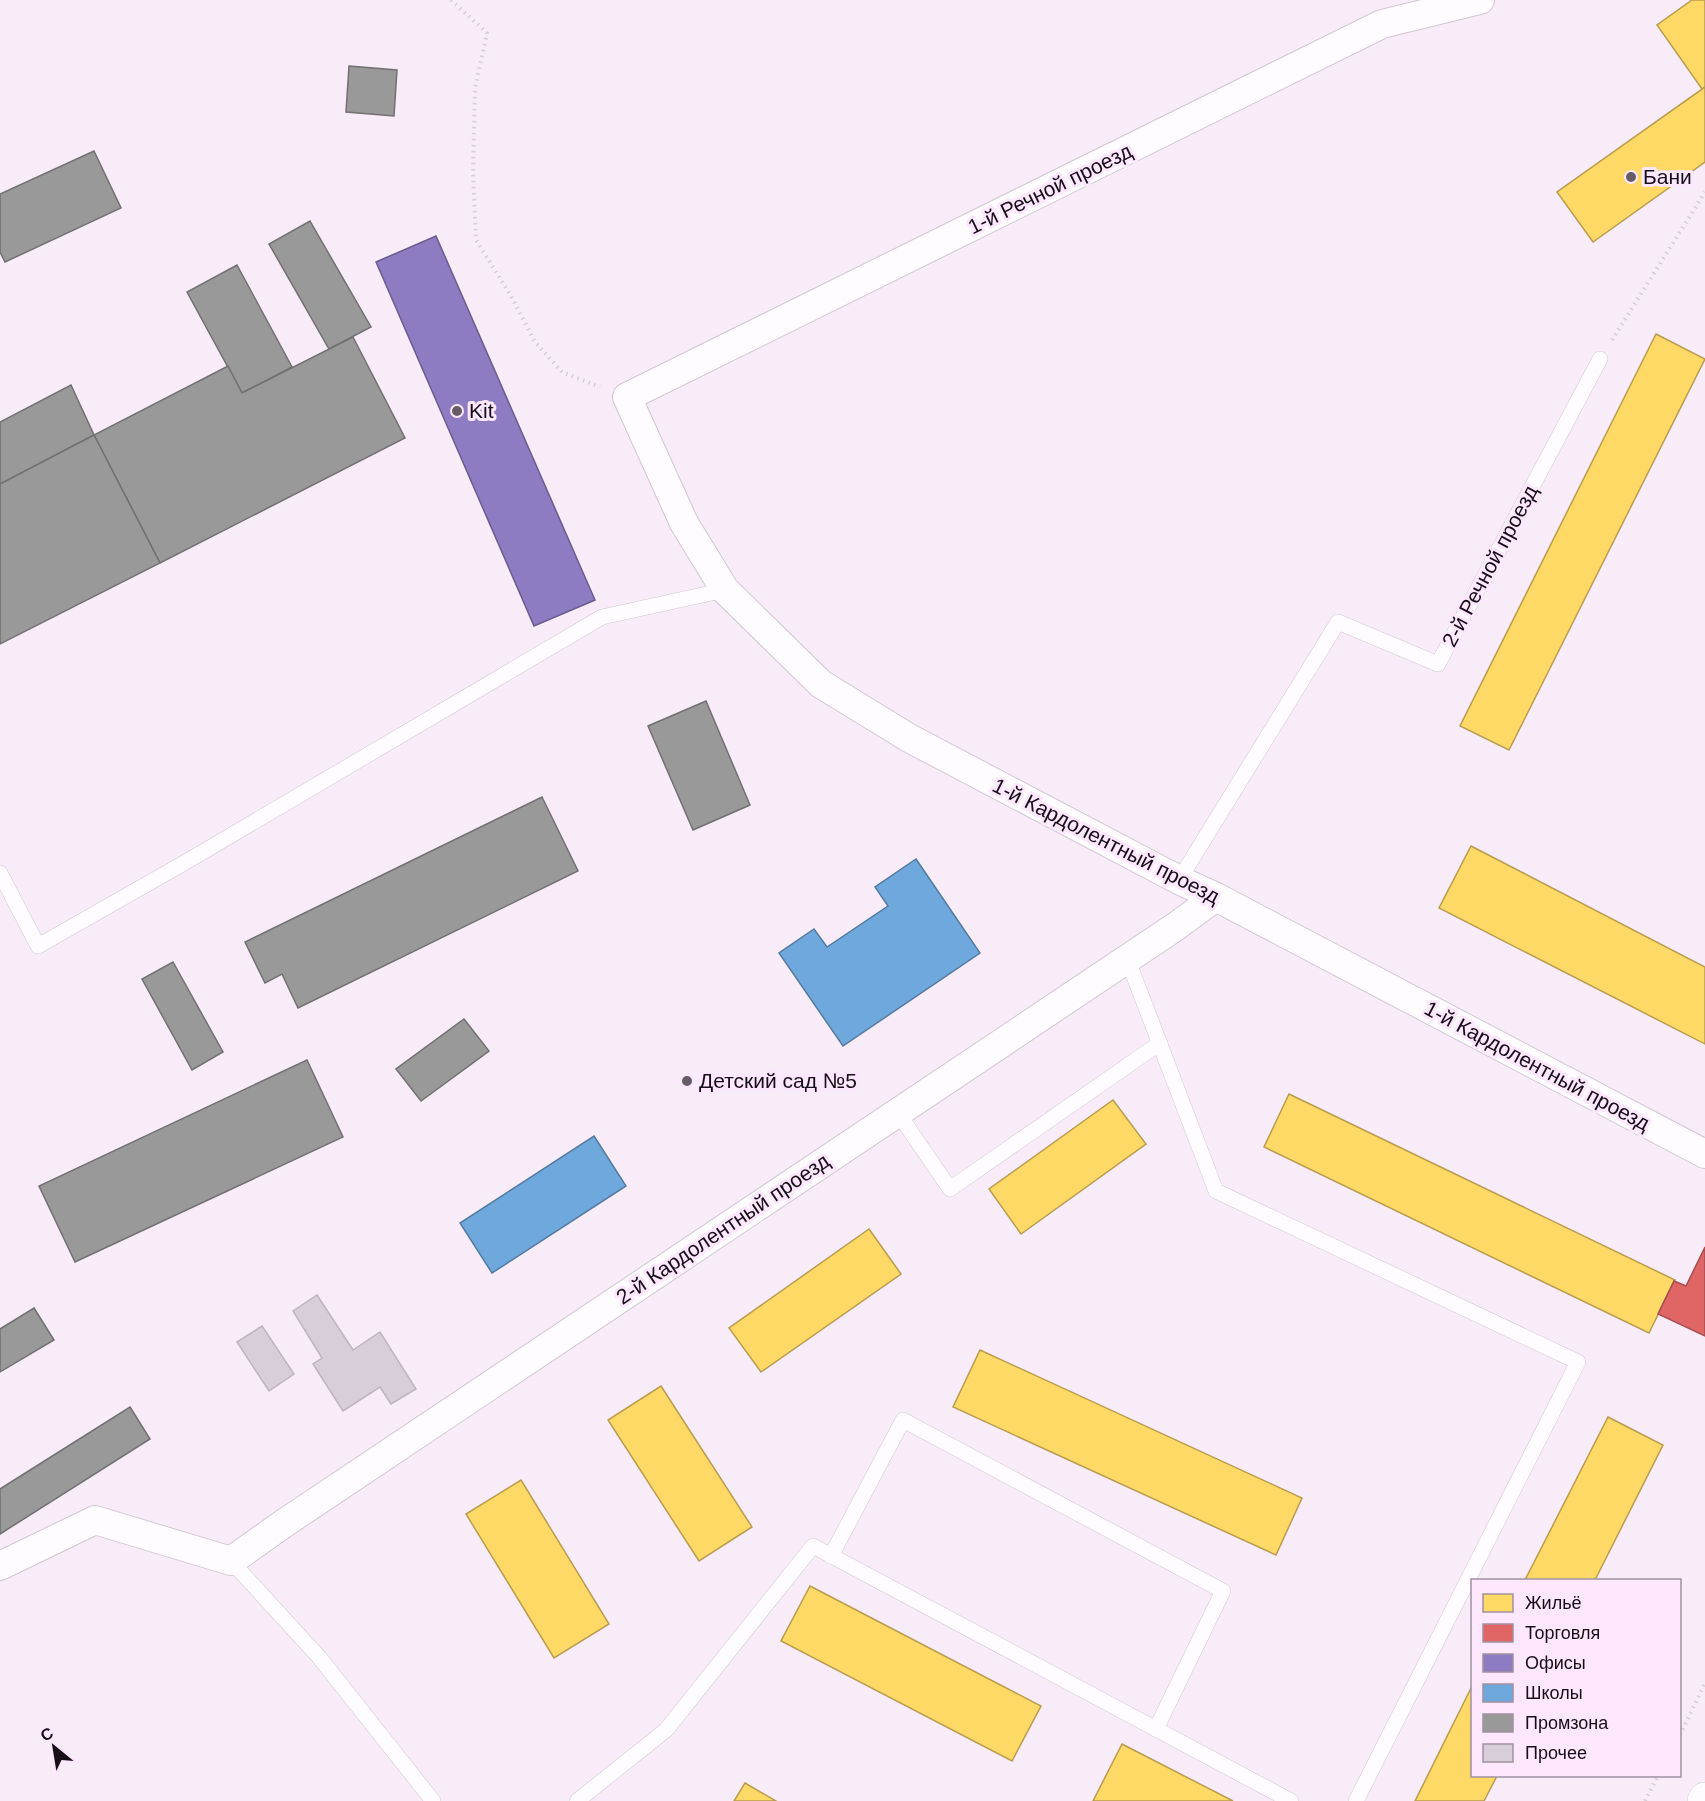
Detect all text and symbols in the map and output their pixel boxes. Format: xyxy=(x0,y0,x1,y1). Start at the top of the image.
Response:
street label: 1-й Речной проезд xyxy=(964,139,1135,238)
place label: Бани xyxy=(1643,165,1692,188)
marker: Бани xyxy=(1624,170,1638,184)
place label: Kit xyxy=(469,399,494,422)
marker: Kit xyxy=(450,404,464,418)
street label: 2-й Речной проезд xyxy=(1437,481,1542,650)
street label: 1-й Кардолентный проезд xyxy=(989,773,1224,908)
street label: 1-й Кардолентный проезд xyxy=(1421,996,1654,1135)
place label: Детский сад №5 xyxy=(699,1069,857,1092)
marker: Детский сад №5 xyxy=(680,1074,694,1088)
street label: 2-й Кардолентный проезд xyxy=(612,1149,833,1308)
legend xyxy=(1471,1579,1681,1777)
text: Жильё xyxy=(1525,1593,1582,1613)
text: Торговля xyxy=(1525,1623,1600,1643)
text: Офисы xyxy=(1525,1653,1586,1673)
text: Школы xyxy=(1525,1683,1583,1703)
text: Промзона xyxy=(1525,1713,1609,1733)
north arrow xyxy=(24,1717,84,1777)
text: С xyxy=(37,1724,56,1745)
text: Прочее xyxy=(1525,1743,1587,1763)

